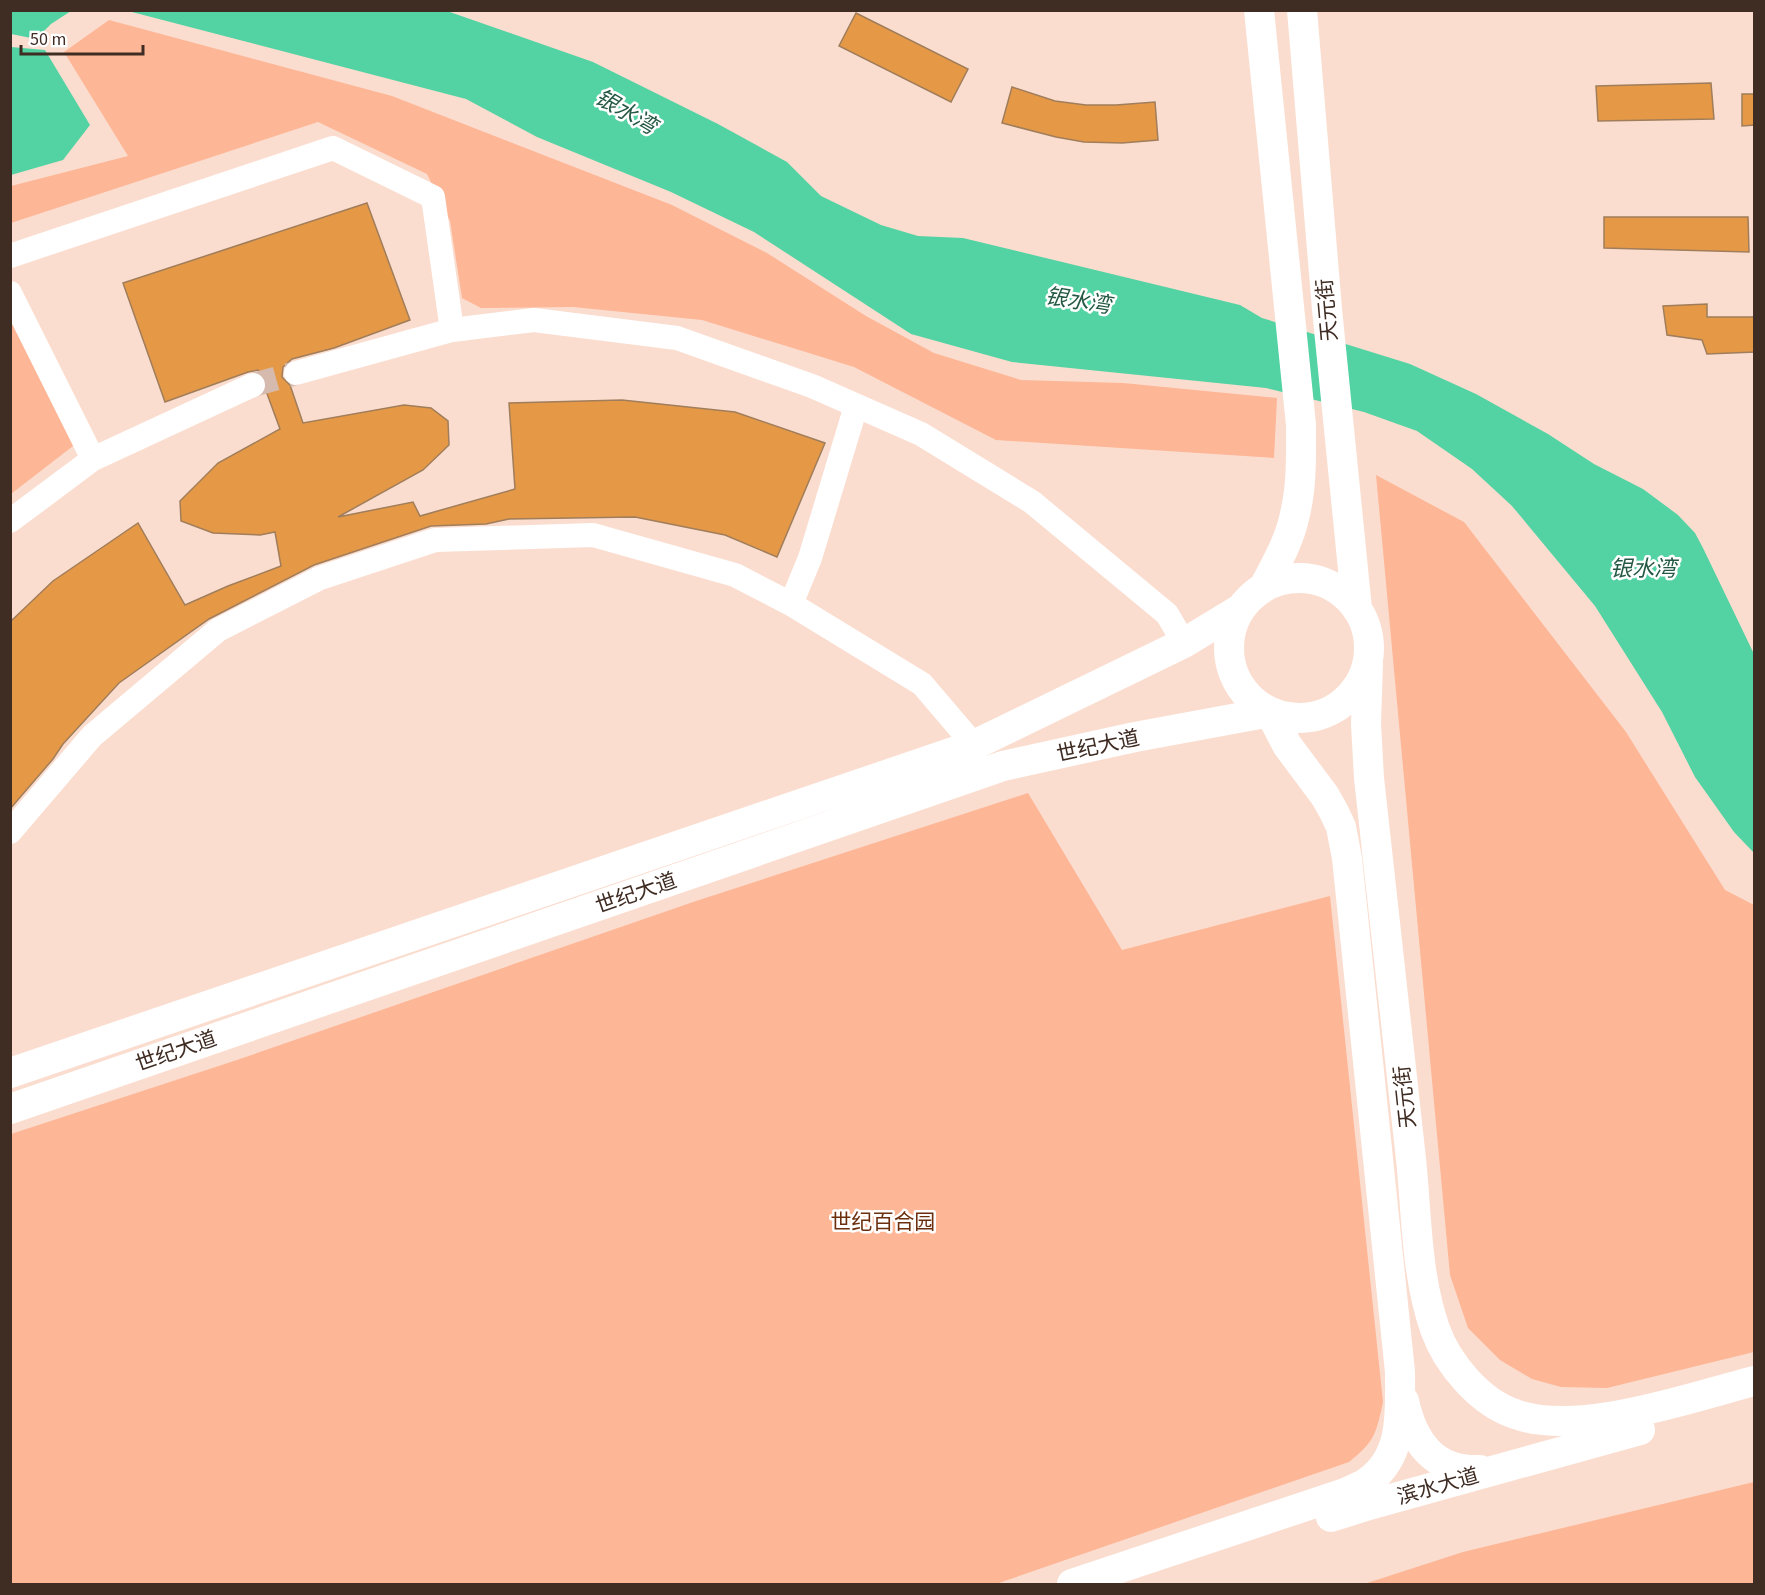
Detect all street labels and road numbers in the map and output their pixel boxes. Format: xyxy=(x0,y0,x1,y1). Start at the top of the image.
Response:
street label: 天元街 xyxy=(1309,277,1345,343)
street label: 世纪大道 xyxy=(1054,723,1142,769)
street label: 世纪大道 xyxy=(591,865,681,921)
street label: 世纪大道 xyxy=(131,1023,221,1079)
street label: 天元街 xyxy=(1387,1064,1423,1130)
street label: 滨水大道 xyxy=(1393,1460,1483,1512)

